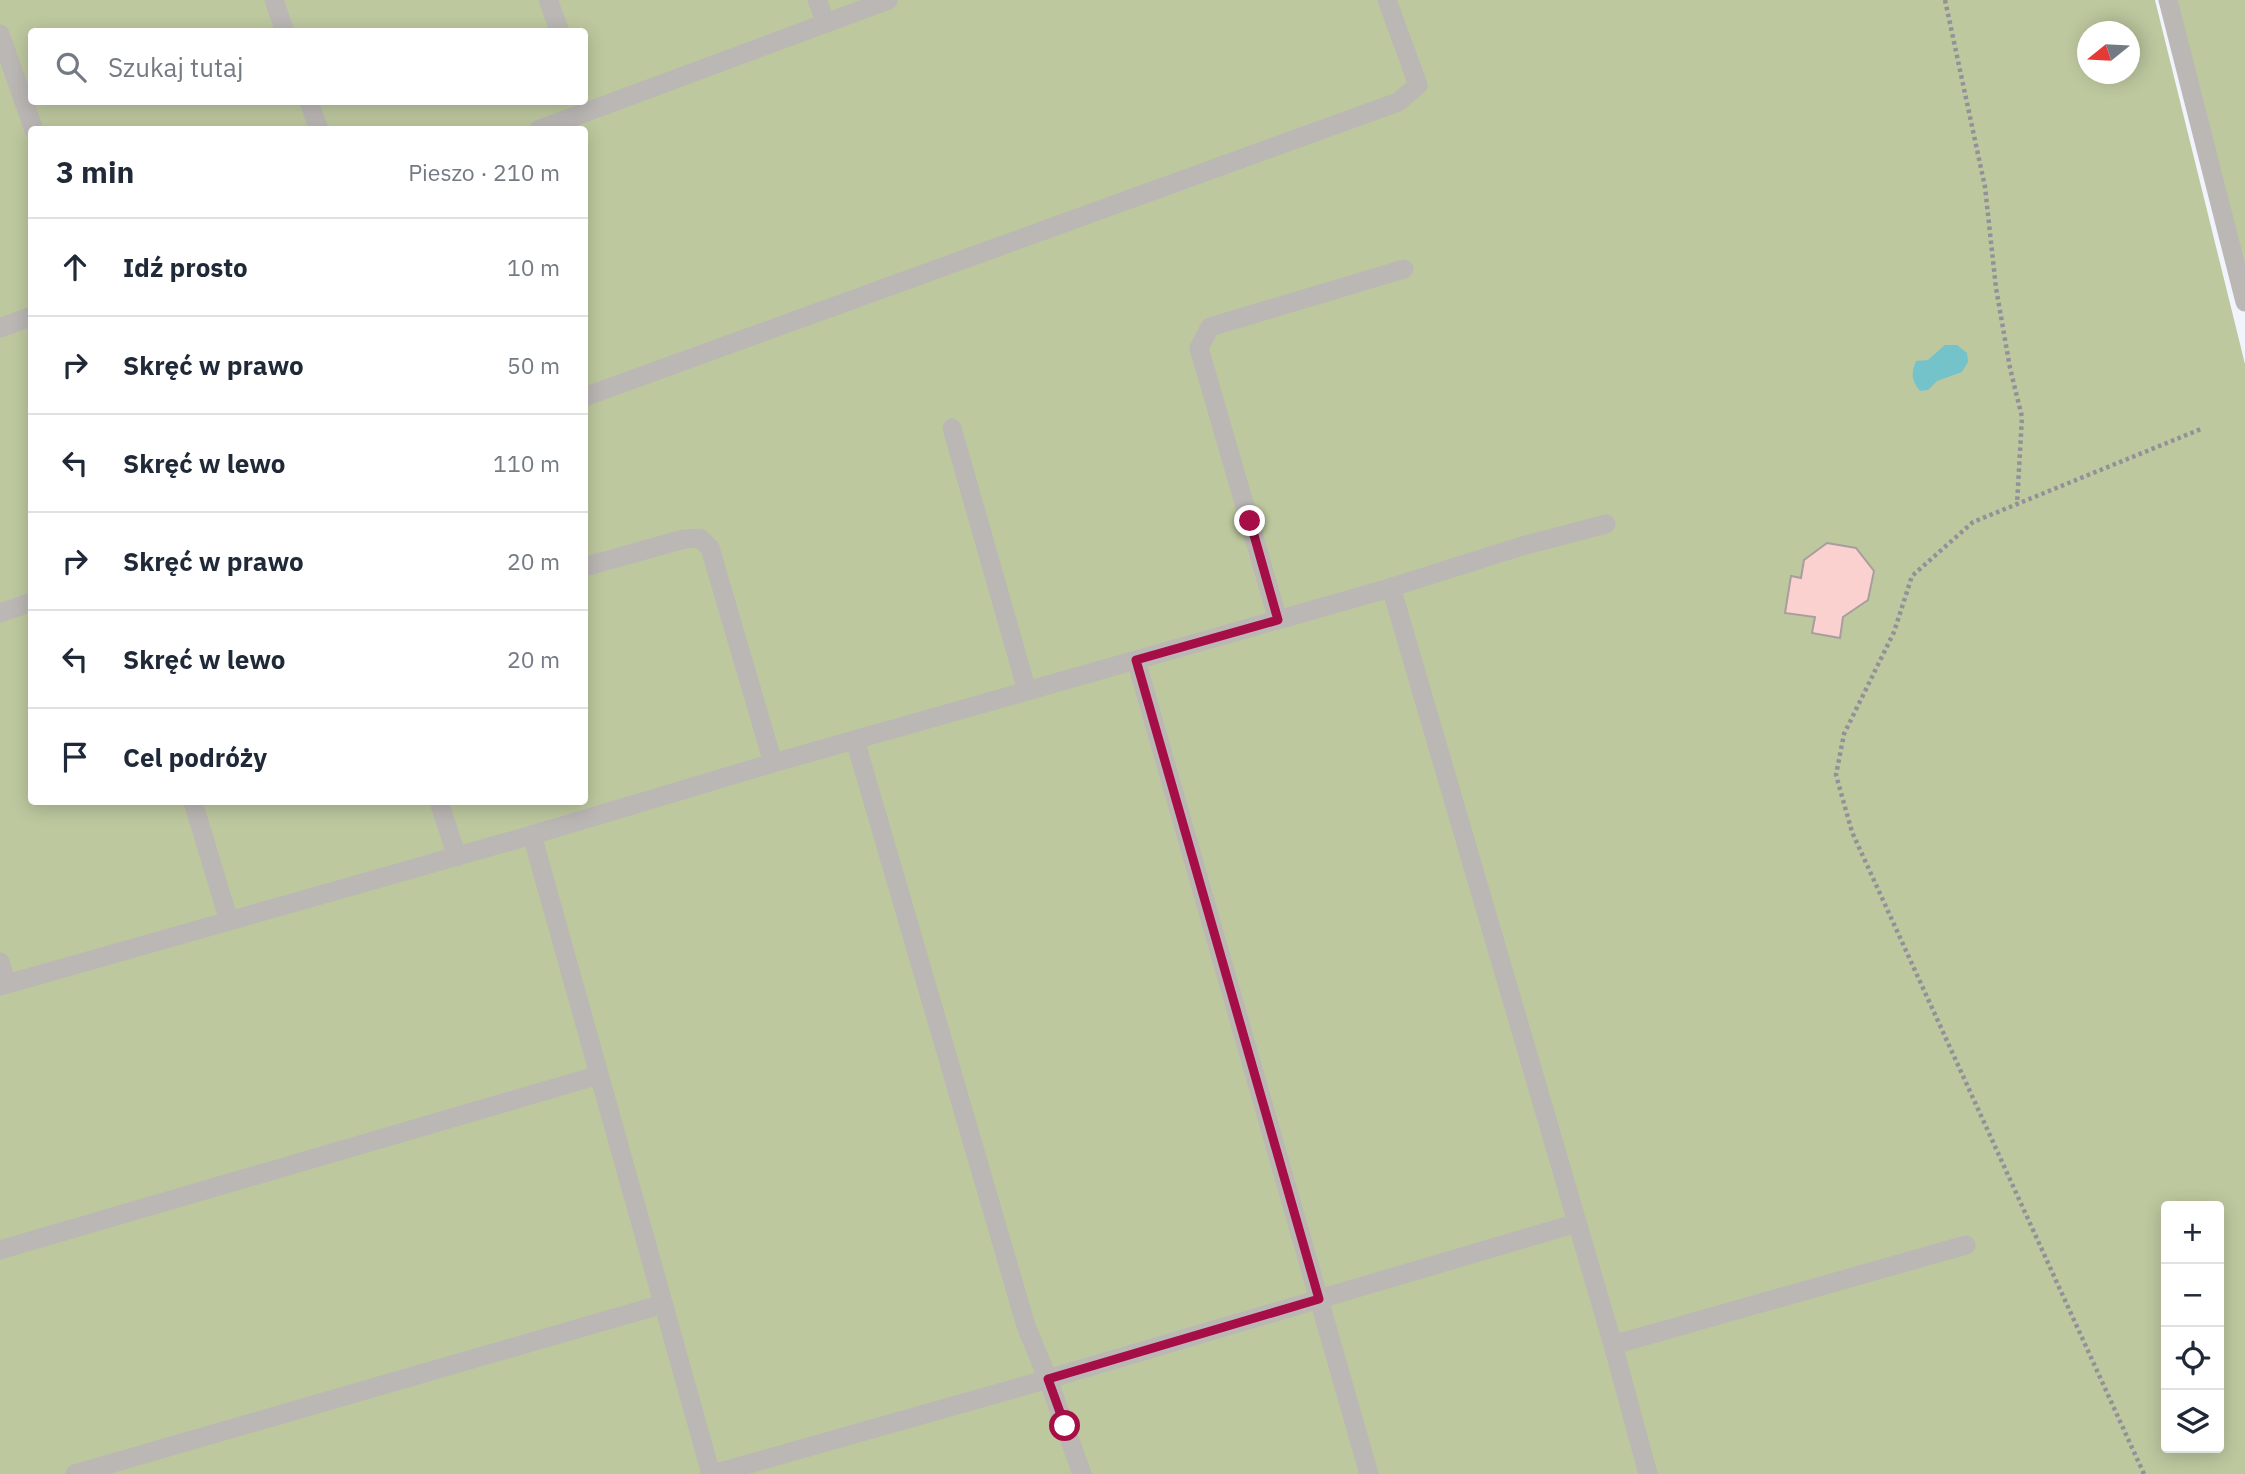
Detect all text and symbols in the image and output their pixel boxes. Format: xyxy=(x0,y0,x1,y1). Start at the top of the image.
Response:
north arrow xyxy=(2077,21,2140,84)
search box xyxy=(28,28,588,105)
icon: search xyxy=(52,48,90,86)
text: Szukaj tutaj xyxy=(108,50,243,84)
text: 3 min xyxy=(56,152,134,191)
text: Pieszo · 210 m xyxy=(408,157,560,187)
icon: ahead xyxy=(56,248,94,286)
text: Idź prosto xyxy=(123,250,248,284)
text: 10 m xyxy=(507,252,560,282)
icon: right xyxy=(56,346,94,384)
text: Skręć w prawo xyxy=(123,348,304,382)
text: 50 m xyxy=(507,350,560,380)
icon: left xyxy=(56,444,94,482)
text: Skręć w lewo xyxy=(123,446,285,480)
text: 110 m xyxy=(493,448,560,478)
route end xyxy=(1234,505,1265,536)
icon: right xyxy=(56,542,94,580)
text: Skręć w prawo xyxy=(123,544,304,578)
text: 20 m xyxy=(507,546,560,576)
icon: left xyxy=(56,640,94,678)
text: Skręć w lewo xyxy=(123,642,285,676)
text: 20 m xyxy=(507,644,560,674)
icon: arrive xyxy=(56,738,94,776)
text: Cel podróży xyxy=(123,740,267,774)
map controls xyxy=(2161,1201,2224,1453)
button: + xyxy=(2161,1201,2224,1264)
button: − xyxy=(2161,1264,2224,1327)
button: locate xyxy=(2161,1327,2224,1390)
button: layers xyxy=(2161,1390,2224,1453)
route start xyxy=(1049,1410,1080,1441)

